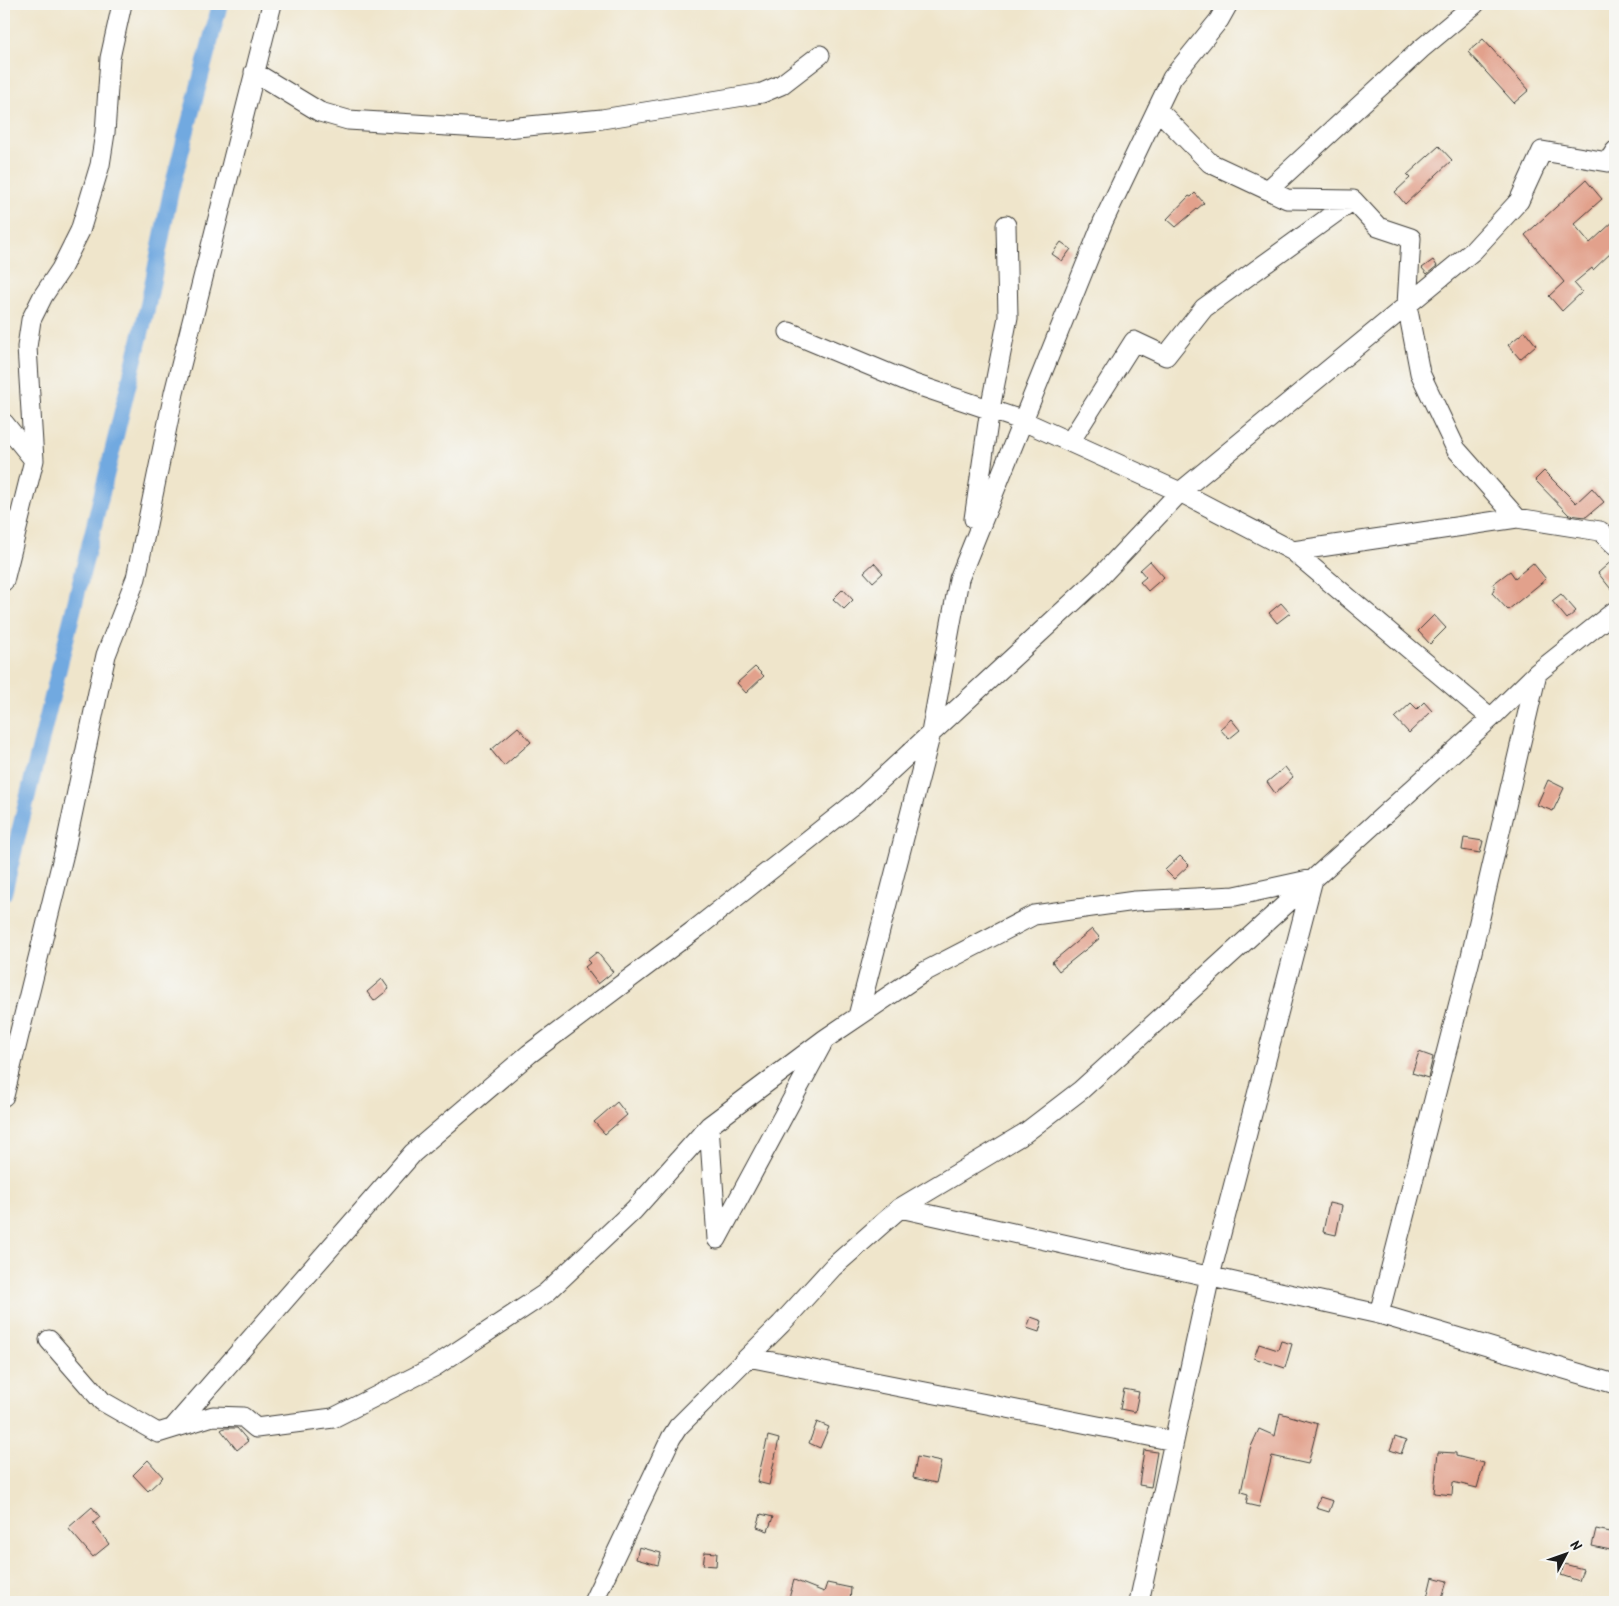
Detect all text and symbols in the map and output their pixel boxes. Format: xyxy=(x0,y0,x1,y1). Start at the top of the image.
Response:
north arrow xyxy=(1542,1528,1592,1578)
text: N xyxy=(1564,1536,1586,1557)

